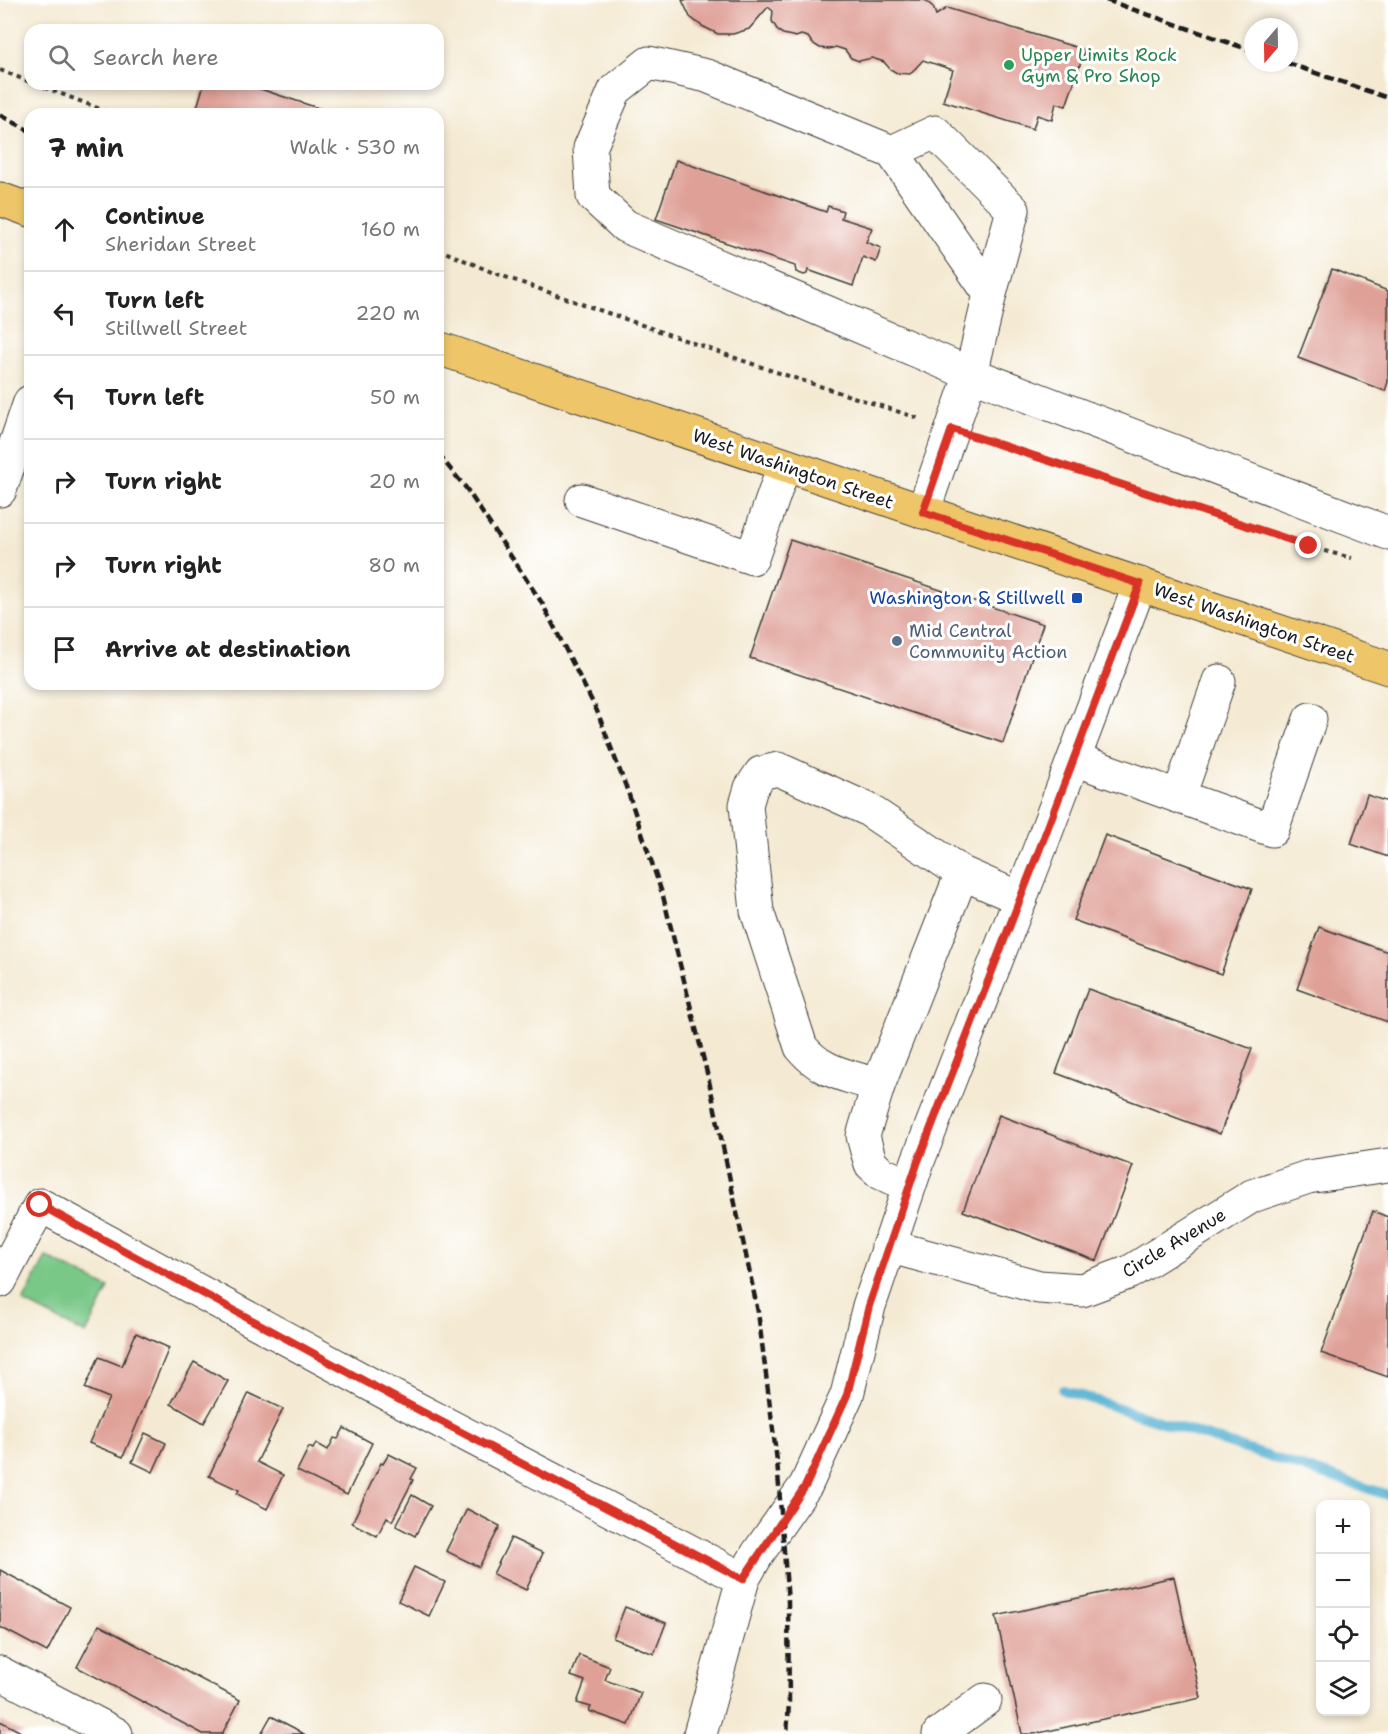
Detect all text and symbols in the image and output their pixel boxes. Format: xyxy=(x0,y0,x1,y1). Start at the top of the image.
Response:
north arrow xyxy=(1244,18,1298,72)
search box xyxy=(24,24,444,90)
icon: search xyxy=(45,41,78,74)
text: Search here xyxy=(93,43,219,72)
place label: Upper Limits Rock Gym & Pro Shop xyxy=(1021,43,1177,88)
marker: Upper Limits Rock Gym & Pro Shop xyxy=(1002,58,1016,72)
text: 7 min xyxy=(48,130,124,165)
text: Walk · 530 m xyxy=(289,134,420,160)
text: Continue xyxy=(105,202,205,231)
icon: ahead xyxy=(48,213,81,246)
text: 160 m xyxy=(361,216,420,242)
text: Sheridan Street xyxy=(105,231,256,257)
text: Turn left xyxy=(105,286,204,315)
icon: left xyxy=(48,297,81,330)
text: 220 m xyxy=(356,300,420,326)
text: Stillwell Street xyxy=(105,315,247,341)
icon: left xyxy=(48,381,81,414)
text: Turn left xyxy=(105,383,204,412)
text: 50 m xyxy=(370,384,420,410)
street label: West Washington Street xyxy=(689,423,897,515)
icon: right xyxy=(48,465,81,498)
text: Turn right xyxy=(105,467,222,496)
text: 20 m xyxy=(369,468,420,494)
route end xyxy=(1295,532,1321,558)
icon: right xyxy=(48,549,81,582)
text: Turn right xyxy=(105,551,222,580)
text: 80 m xyxy=(368,552,420,578)
street label: West Washington Street xyxy=(1150,577,1358,669)
place label: Washington & Stillwell xyxy=(869,586,1066,610)
marker: Washington & Stillwell xyxy=(1070,591,1084,605)
place label: Mid Central Community Action xyxy=(909,619,1067,664)
icon: arrive xyxy=(48,633,81,666)
marker: Mid Central Community Action xyxy=(890,634,904,648)
text: Arrive at destination xyxy=(105,635,351,664)
route start xyxy=(26,1191,52,1217)
street label: Circle Avenue xyxy=(1118,1203,1230,1283)
map controls xyxy=(1316,1500,1370,1716)
button: + xyxy=(1316,1500,1370,1554)
button: − xyxy=(1316,1554,1370,1608)
button: locate xyxy=(1316,1608,1370,1662)
button: layers xyxy=(1316,1662,1370,1716)

